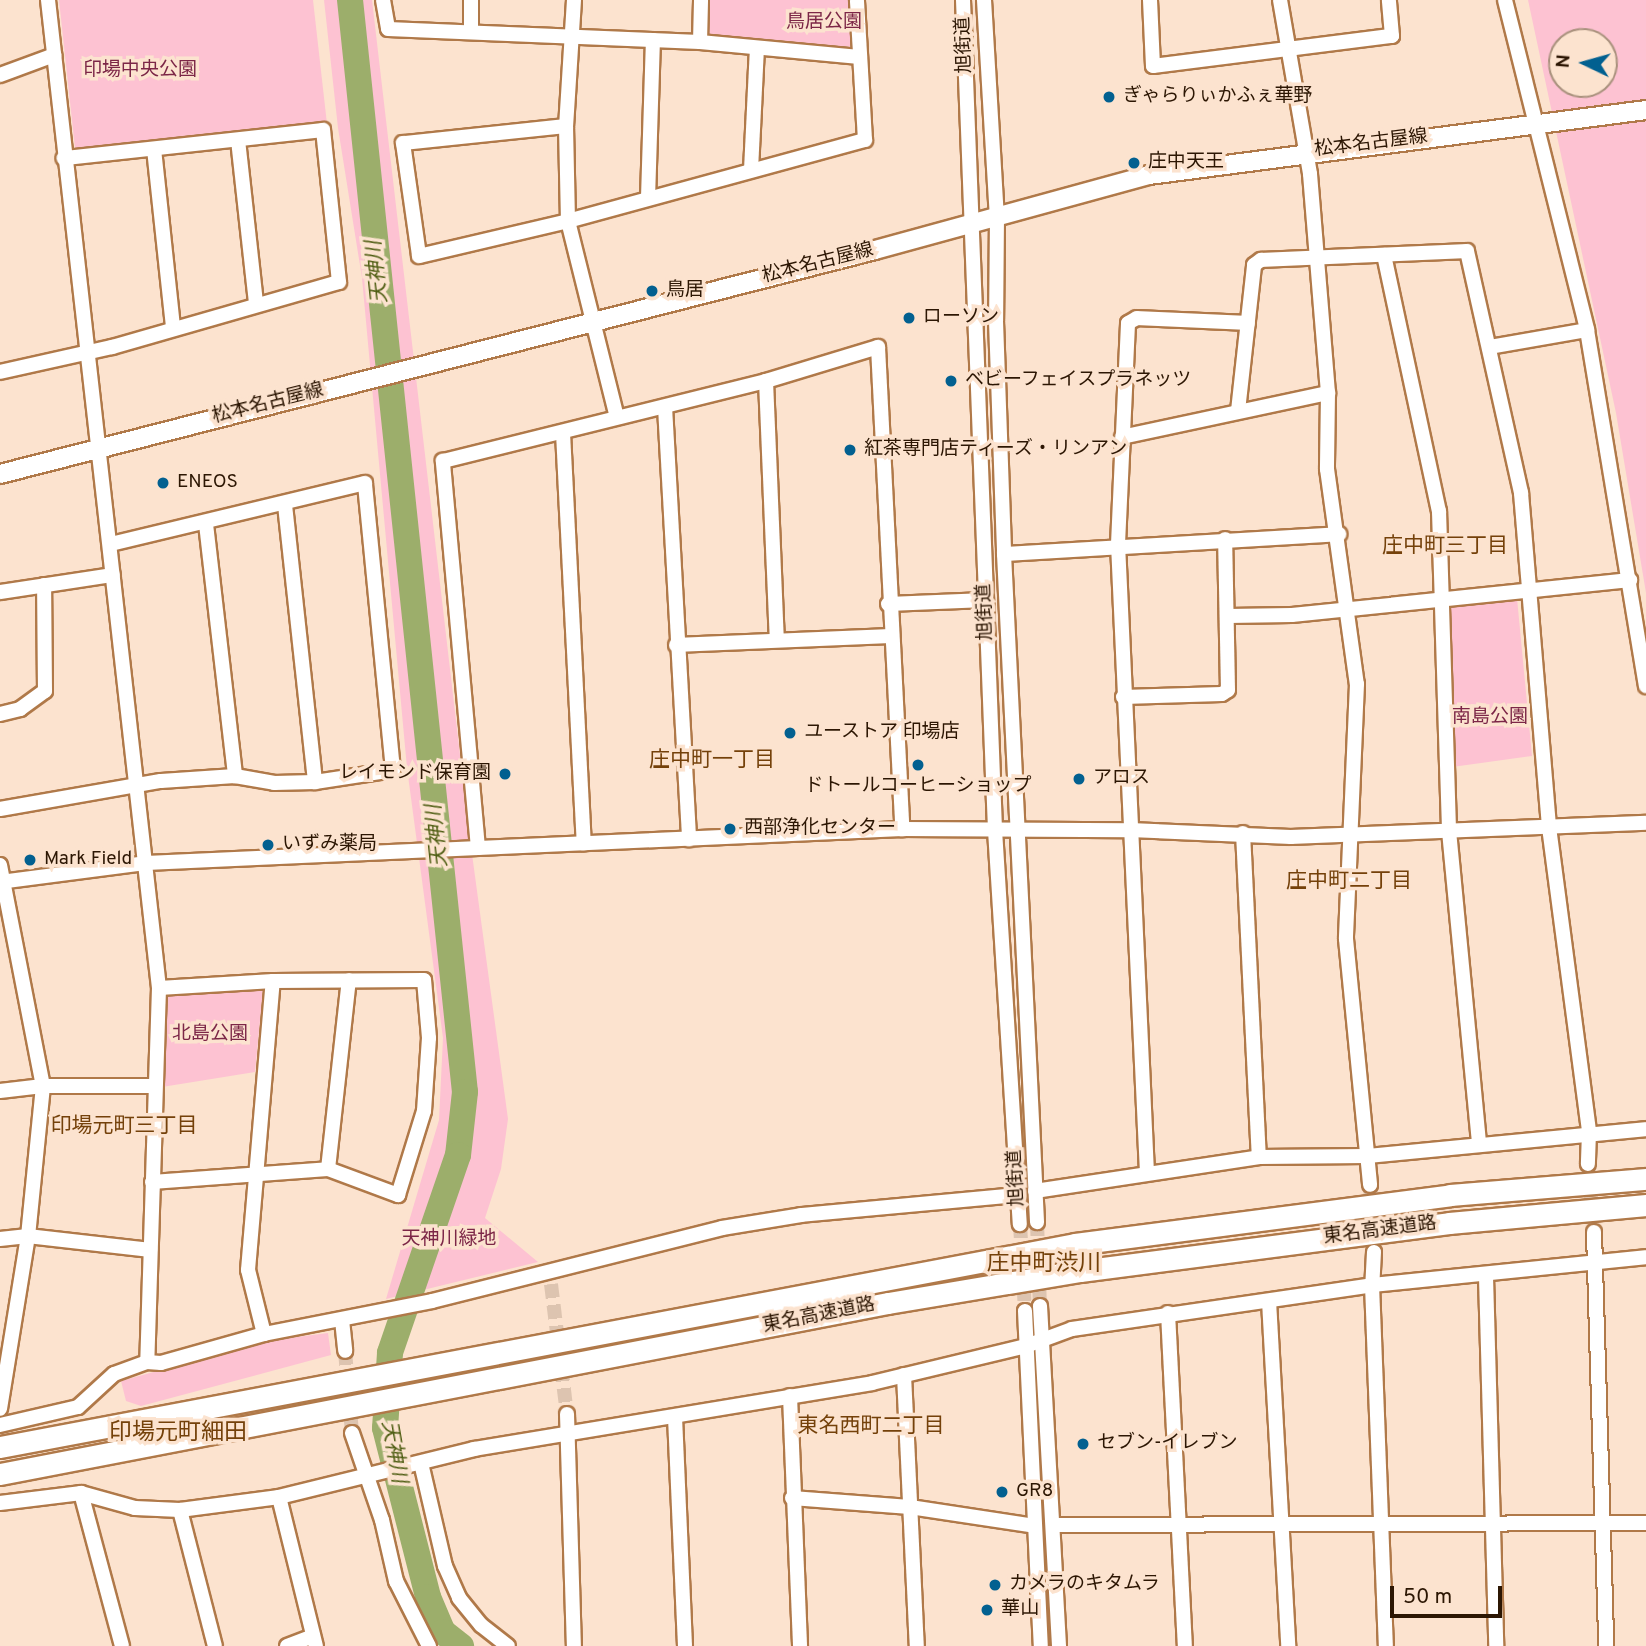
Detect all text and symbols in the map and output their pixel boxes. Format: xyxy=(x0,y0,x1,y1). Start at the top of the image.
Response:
park label: 鳥居公園 xyxy=(786,12,862,34)
street label: 旭街道 xyxy=(953,16,977,74)
north arrow xyxy=(1548,28,1618,98)
text: N xyxy=(1552,53,1577,69)
park label: 印場中央公園 xyxy=(83,60,197,82)
place label: ぎゃらりぃかふぇ華野 xyxy=(1123,86,1313,108)
marker: ぎゃらりぃかふぇ華野 xyxy=(1101,89,1117,105)
street label: 松本名古屋線 xyxy=(1313,126,1429,162)
place label: 庄中天王 xyxy=(1148,152,1224,174)
marker: 庄中天王 xyxy=(1126,155,1142,171)
water label: 天神川 xyxy=(362,239,394,305)
street label: 松本名古屋線 xyxy=(760,239,876,289)
place label: 鳥居 xyxy=(666,280,704,302)
marker: 鳥居 xyxy=(644,283,660,299)
place label: ローソン xyxy=(923,307,999,329)
marker: ローソン xyxy=(901,310,917,326)
place label: ベビーフェイスプラネッツ xyxy=(965,370,1193,392)
marker: ベビーフェイスプラネッツ xyxy=(943,373,959,389)
street label: 松本名古屋線 xyxy=(210,379,326,429)
place label: 紅茶専門店ティーズ・リンアン xyxy=(864,439,1130,461)
marker: 紅茶専門店ティーズ・リンアン xyxy=(842,442,858,458)
place label: ENEOS xyxy=(177,472,238,494)
marker: ENEOS xyxy=(155,475,171,491)
district label: 庄中町三丁目 xyxy=(1382,534,1508,560)
street label: 旭街道 xyxy=(974,583,998,641)
park label: 南島公園 xyxy=(1452,707,1528,729)
place label: ユーストア 印場店 xyxy=(804,722,960,744)
marker: ユーストア 印場店 xyxy=(782,725,798,741)
district label: 庄中町一丁目 xyxy=(649,748,775,774)
marker: ドトールコーヒーショップ xyxy=(910,757,926,773)
place label: レイモンド保育園 xyxy=(339,763,491,785)
marker: レイモンド保育園 xyxy=(497,766,513,782)
place label: アロス xyxy=(1093,768,1150,790)
marker: アロス xyxy=(1071,771,1087,787)
place label: ドトールコーヒーショップ xyxy=(804,776,1032,798)
water label: 天神川 xyxy=(422,803,454,869)
place label: 西部浄化センター xyxy=(744,818,896,840)
marker: 西部浄化センター xyxy=(722,821,738,837)
place label: いずみ薬局 xyxy=(282,834,377,856)
marker: いずみ薬局 xyxy=(260,837,276,853)
place label: Mark Field xyxy=(44,849,132,871)
marker: Mark Field xyxy=(22,852,38,868)
district label: 庄中町二丁目 xyxy=(1286,869,1412,895)
park label: 北島公園 xyxy=(172,1024,248,1046)
district label: 印場元町三丁目 xyxy=(51,1114,197,1140)
street label: 旭街道 xyxy=(1004,1149,1030,1207)
street label: 東名高速道路 xyxy=(1322,1213,1438,1249)
park label: 天神川緑地 xyxy=(402,1229,496,1251)
district label: 庄中町渋川 xyxy=(987,1251,1101,1279)
street label: 東名高速道路 xyxy=(761,1294,877,1338)
district label: 東名西町二丁目 xyxy=(798,1414,944,1440)
water label: 天神川 xyxy=(375,1419,411,1485)
district label: 印場元町細田 xyxy=(109,1420,247,1448)
place label: セブン-イレブン xyxy=(1097,1433,1238,1455)
marker: セブン-イレブン xyxy=(1075,1436,1091,1452)
place label: GR8 xyxy=(1016,1481,1053,1503)
marker: GR8 xyxy=(994,1484,1010,1500)
scale bar xyxy=(1394,1572,1506,1616)
place label: カメラのキタムラ xyxy=(1009,1574,1161,1596)
marker: カメラのキタムラ xyxy=(987,1577,1003,1593)
text: 50 m xyxy=(1403,1584,1452,1611)
place label: 華山 xyxy=(1001,1599,1039,1621)
marker: 華山 xyxy=(979,1602,995,1618)

